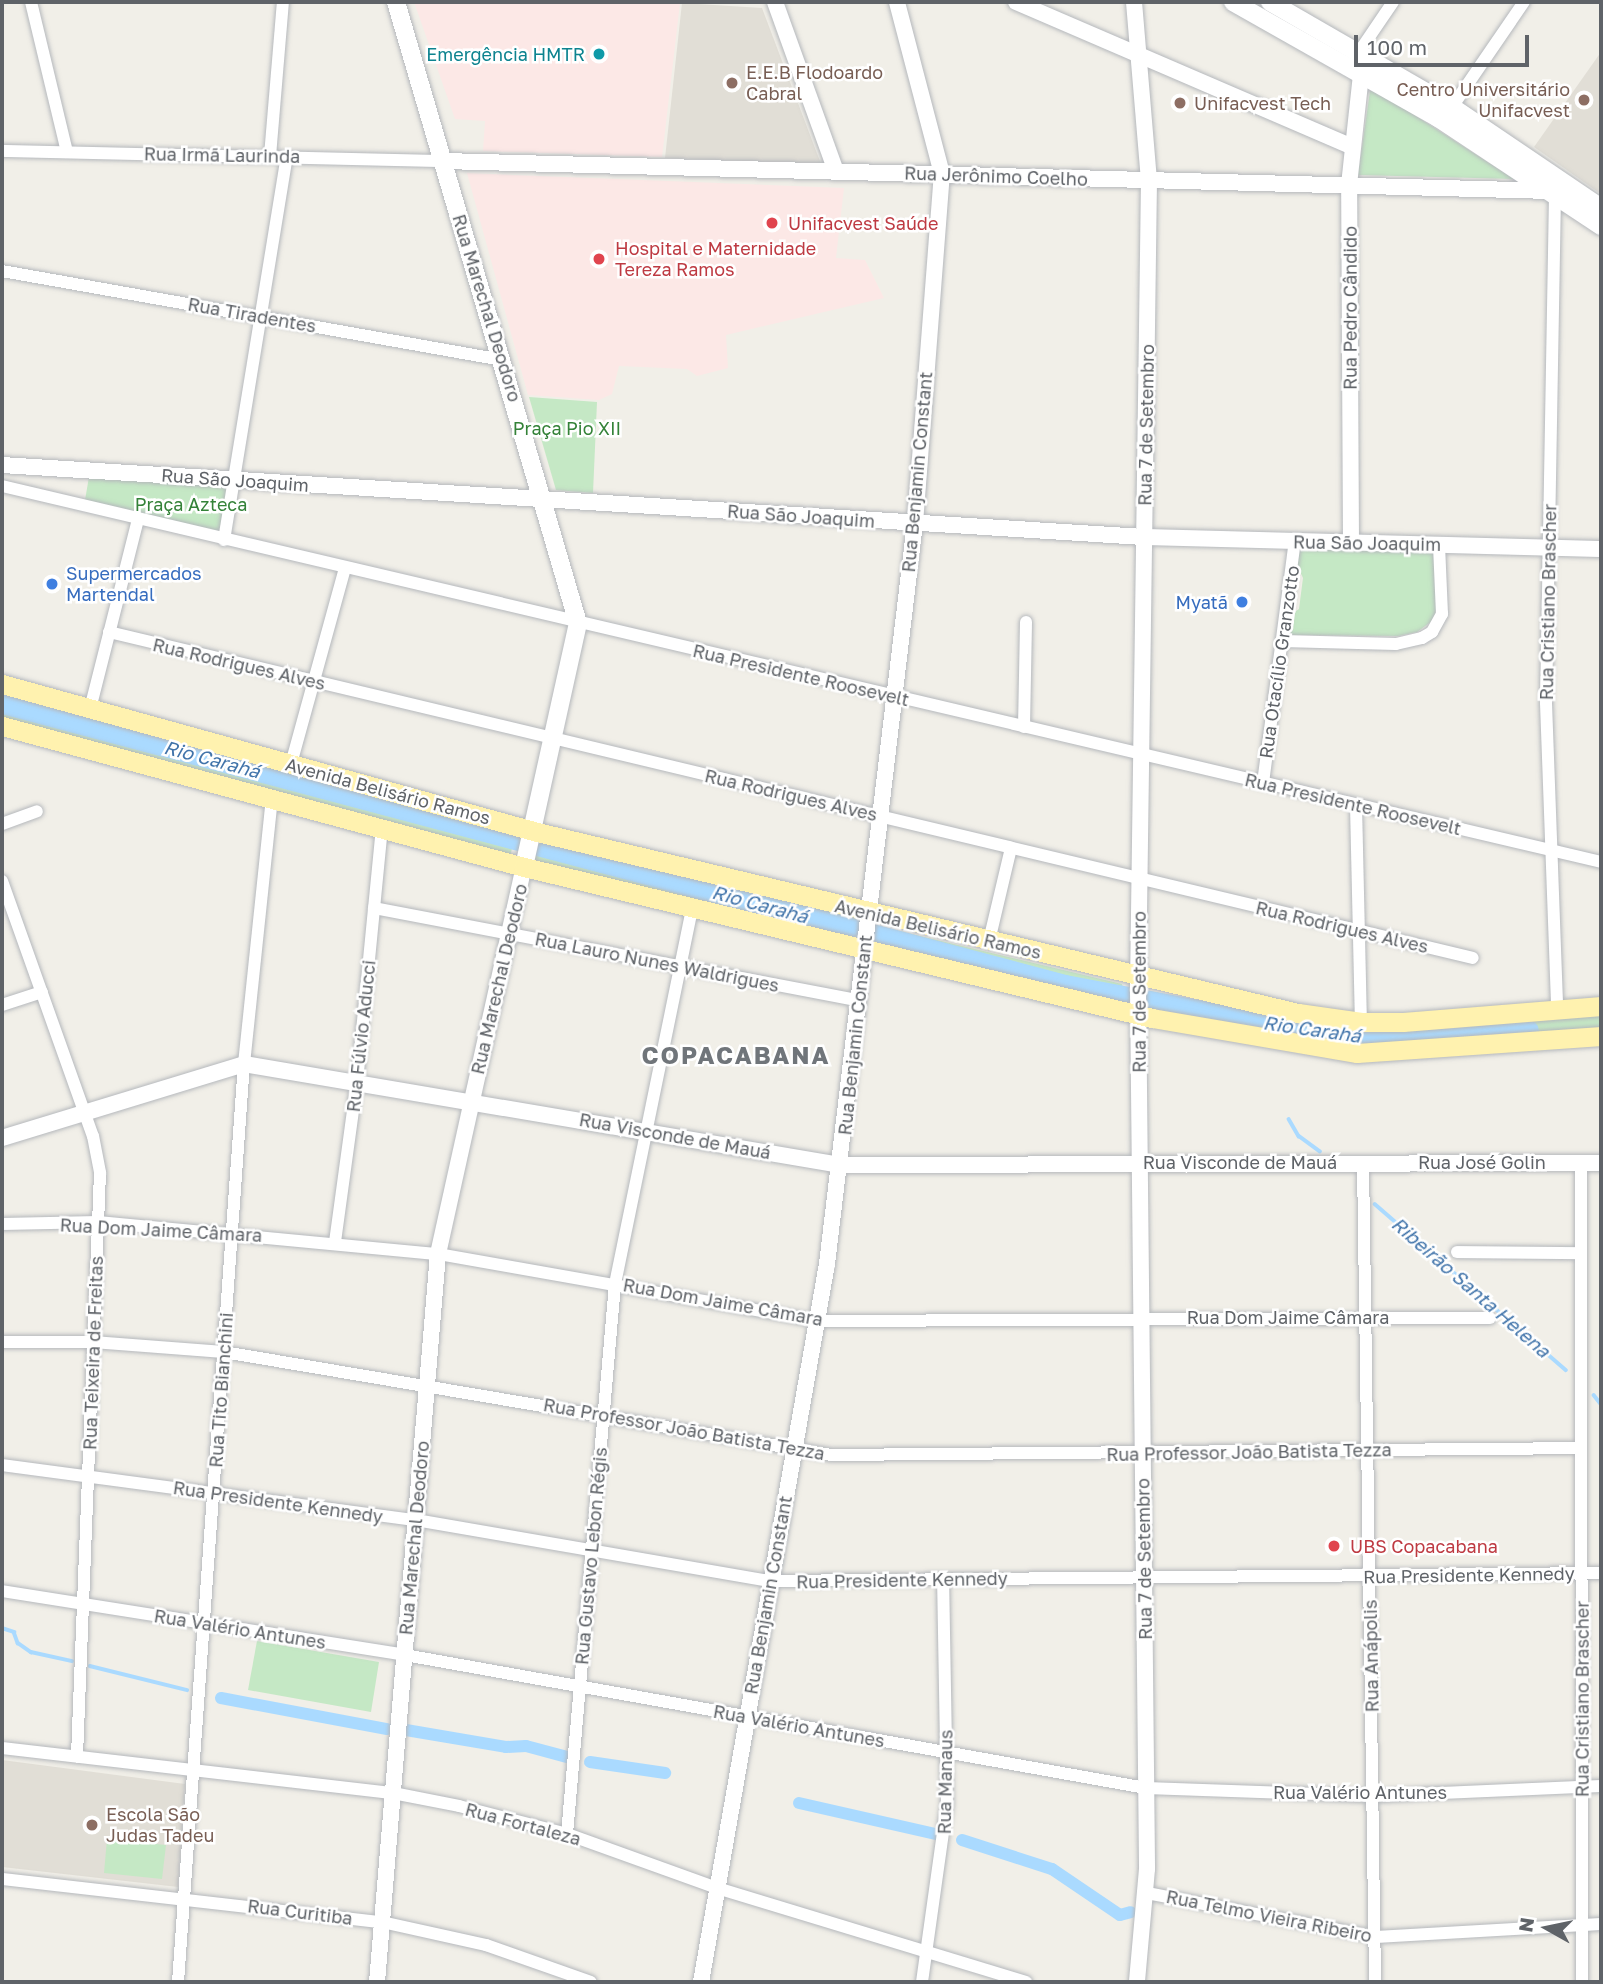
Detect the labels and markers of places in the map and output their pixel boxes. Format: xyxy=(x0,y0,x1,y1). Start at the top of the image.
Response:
place label: Emergência HMTR xyxy=(426,43,585,65)
marker: Emergência HMTR xyxy=(591,46,607,62)
place label: E.E.B Flodoardo Cabral xyxy=(746,62,883,104)
marker: E.E.B Flodoardo Cabral xyxy=(724,75,740,91)
place label: Centro Universitário Unifacvest xyxy=(1396,79,1570,122)
place label: Unifacvest Tech xyxy=(1194,92,1331,114)
marker: Centro Universitário Unifacvest xyxy=(1576,92,1592,108)
marker: Unifacvest Tech xyxy=(1172,95,1188,111)
place label: Unifacvest Saúde xyxy=(788,212,938,234)
marker: Unifacvest Saúde xyxy=(762,213,782,233)
place label: Hospital e Maternidade Tereza Ramos xyxy=(615,238,816,280)
marker: Hospital e Maternidade Tereza Ramos xyxy=(589,249,609,269)
place label: Supermercados Martendal xyxy=(66,563,202,606)
marker: Supermercados Martendal xyxy=(44,576,60,592)
place label: Myatã xyxy=(1176,591,1228,613)
marker: Myatã xyxy=(1234,594,1250,610)
place label: UBS Copacabana xyxy=(1350,1535,1498,1557)
marker: UBS Copacabana xyxy=(1324,1536,1344,1556)
place label: Escola São Judas Tadeu xyxy=(106,1804,214,1846)
marker: Escola São Judas Tadeu xyxy=(84,1817,100,1833)

